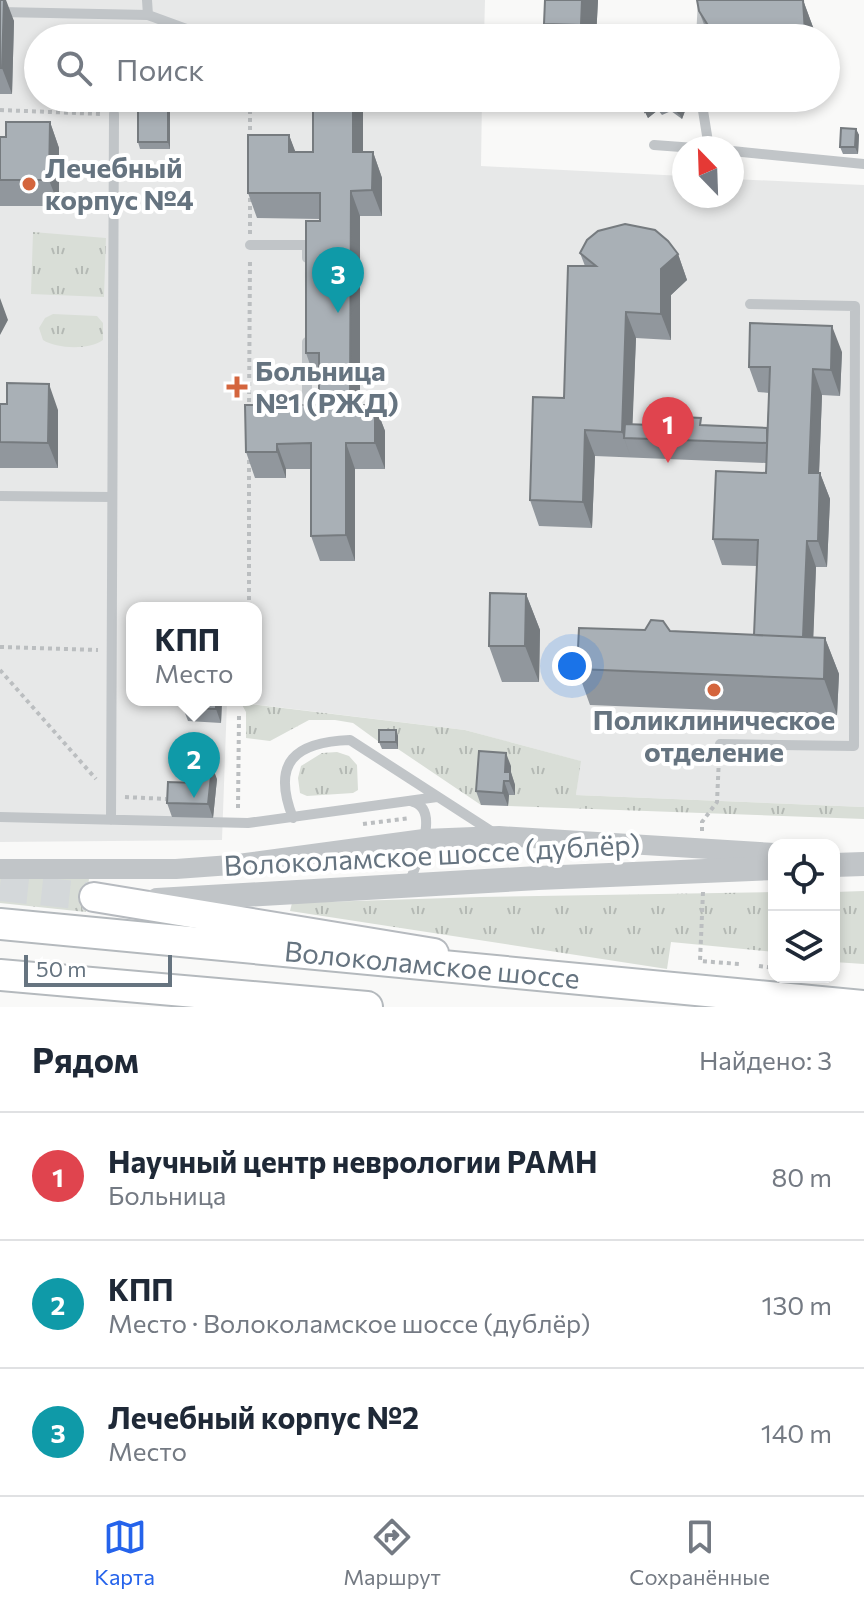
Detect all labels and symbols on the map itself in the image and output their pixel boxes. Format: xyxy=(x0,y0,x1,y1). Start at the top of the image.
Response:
north arrow xyxy=(672,136,744,208)
place label: Лечебный корпус №4 xyxy=(45,150,194,216)
marker: Лечебный корпус №4 xyxy=(20,175,38,193)
pin: 3 xyxy=(312,247,364,313)
place label: Больница №1 (РЖД) xyxy=(255,353,399,419)
marker: Больница №1 (РЖД) xyxy=(226,376,248,398)
pin: 1 xyxy=(642,397,694,463)
your location xyxy=(552,646,592,686)
marker: Поликлиническое отделение xyxy=(705,681,723,699)
place label: Поликлиническое отделение xyxy=(593,702,835,768)
pin: 2 xyxy=(168,732,220,798)
street label: Волоколамское шоссе (дублёр) xyxy=(223,826,641,882)
street label: Волоколамское шоссе xyxy=(283,933,581,995)
scale bar xyxy=(24,951,172,987)

